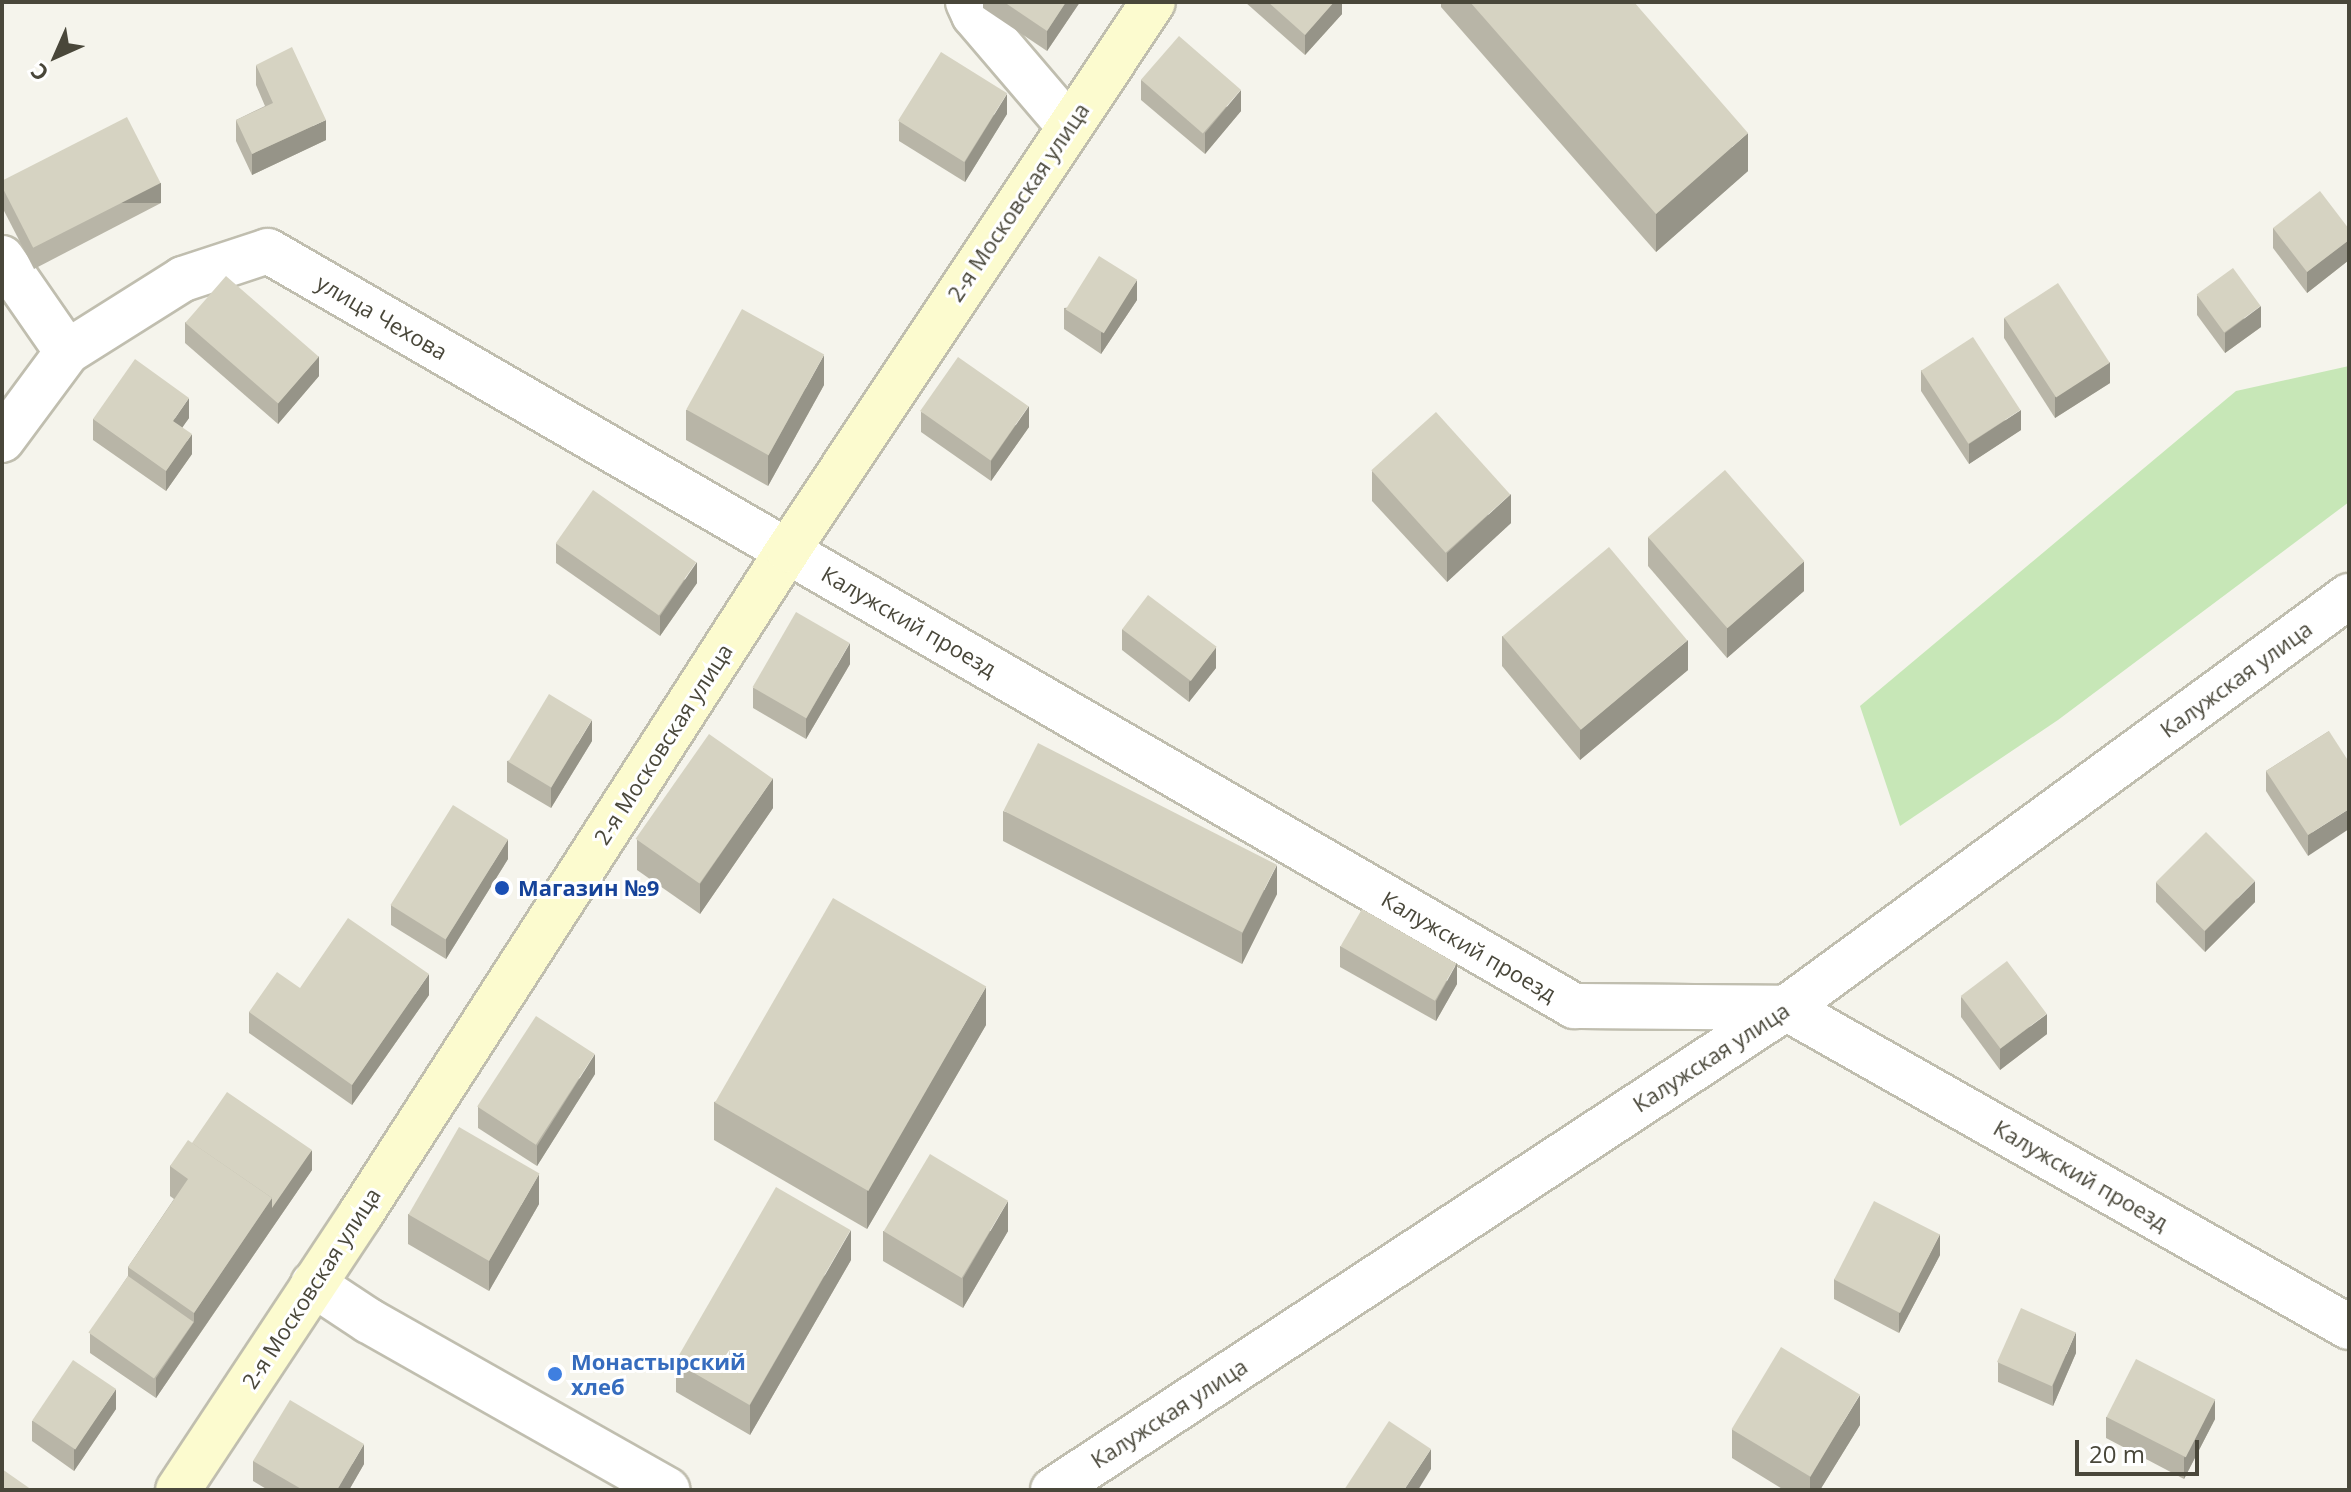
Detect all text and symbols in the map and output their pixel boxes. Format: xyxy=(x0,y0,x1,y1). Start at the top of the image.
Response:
north arrow xyxy=(16,16,96,96)
text: С xyxy=(23,57,55,89)
street label: 2-я Московская улица xyxy=(942,98,1094,306)
street label: улица Чехова xyxy=(312,269,452,365)
street label: Калужский проезд xyxy=(817,560,1001,682)
street label: Калужская улица xyxy=(2155,615,2317,743)
street label: 2-я Московская улица xyxy=(588,639,738,849)
place label: Магазин №9 xyxy=(518,875,659,901)
marker: Магазин №9 xyxy=(493,879,511,897)
street label: Калужский проезд xyxy=(1377,885,1561,1007)
street label: Калужская улица xyxy=(1628,997,1794,1117)
street label: Калужский проезд xyxy=(1989,1114,2173,1236)
street label: 2-я Московская улица xyxy=(236,1183,386,1393)
place label: Монастырский хлеб xyxy=(571,1348,746,1400)
street label: Калужская улица xyxy=(1086,1353,1252,1473)
marker: Монастырский хлеб xyxy=(546,1365,564,1383)
scale bar xyxy=(2079,1424,2203,1474)
text: 20 m xyxy=(2089,1437,2145,1470)

